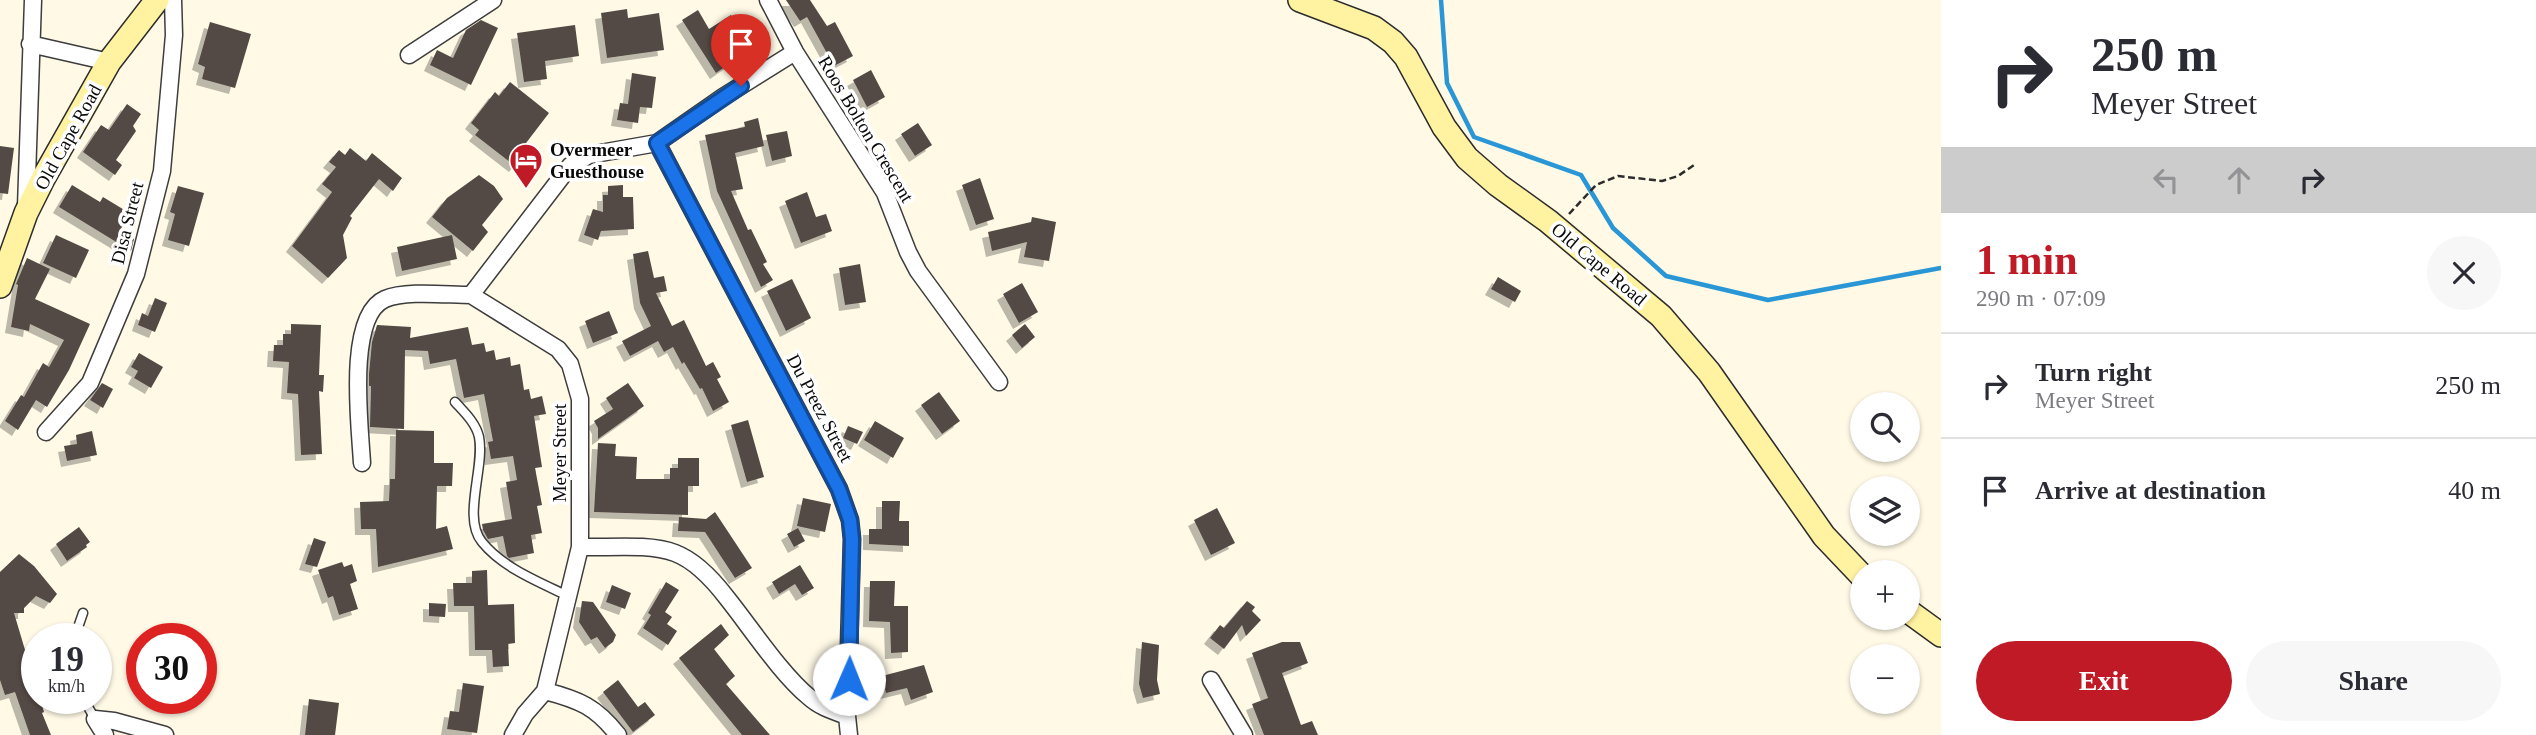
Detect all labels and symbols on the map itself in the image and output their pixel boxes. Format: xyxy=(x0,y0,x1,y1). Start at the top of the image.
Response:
pin xyxy=(711,14,771,86)
street label: Roos Bolton Crescent xyxy=(814,52,918,206)
street label: Old Cape Road xyxy=(30,80,106,193)
place label: Overmeer Guesthouse xyxy=(550,139,644,182)
hotel icon: Overmeer Guesthouse xyxy=(507,141,545,190)
street label: Disa Street xyxy=(107,179,148,266)
street label: Old Cape Road xyxy=(1547,218,1651,310)
street label: Du Preez Street xyxy=(783,350,858,466)
street label: Meyer Street xyxy=(549,403,570,502)
speed limit sign: 30 xyxy=(126,623,217,714)
position arrow xyxy=(812,642,886,716)

